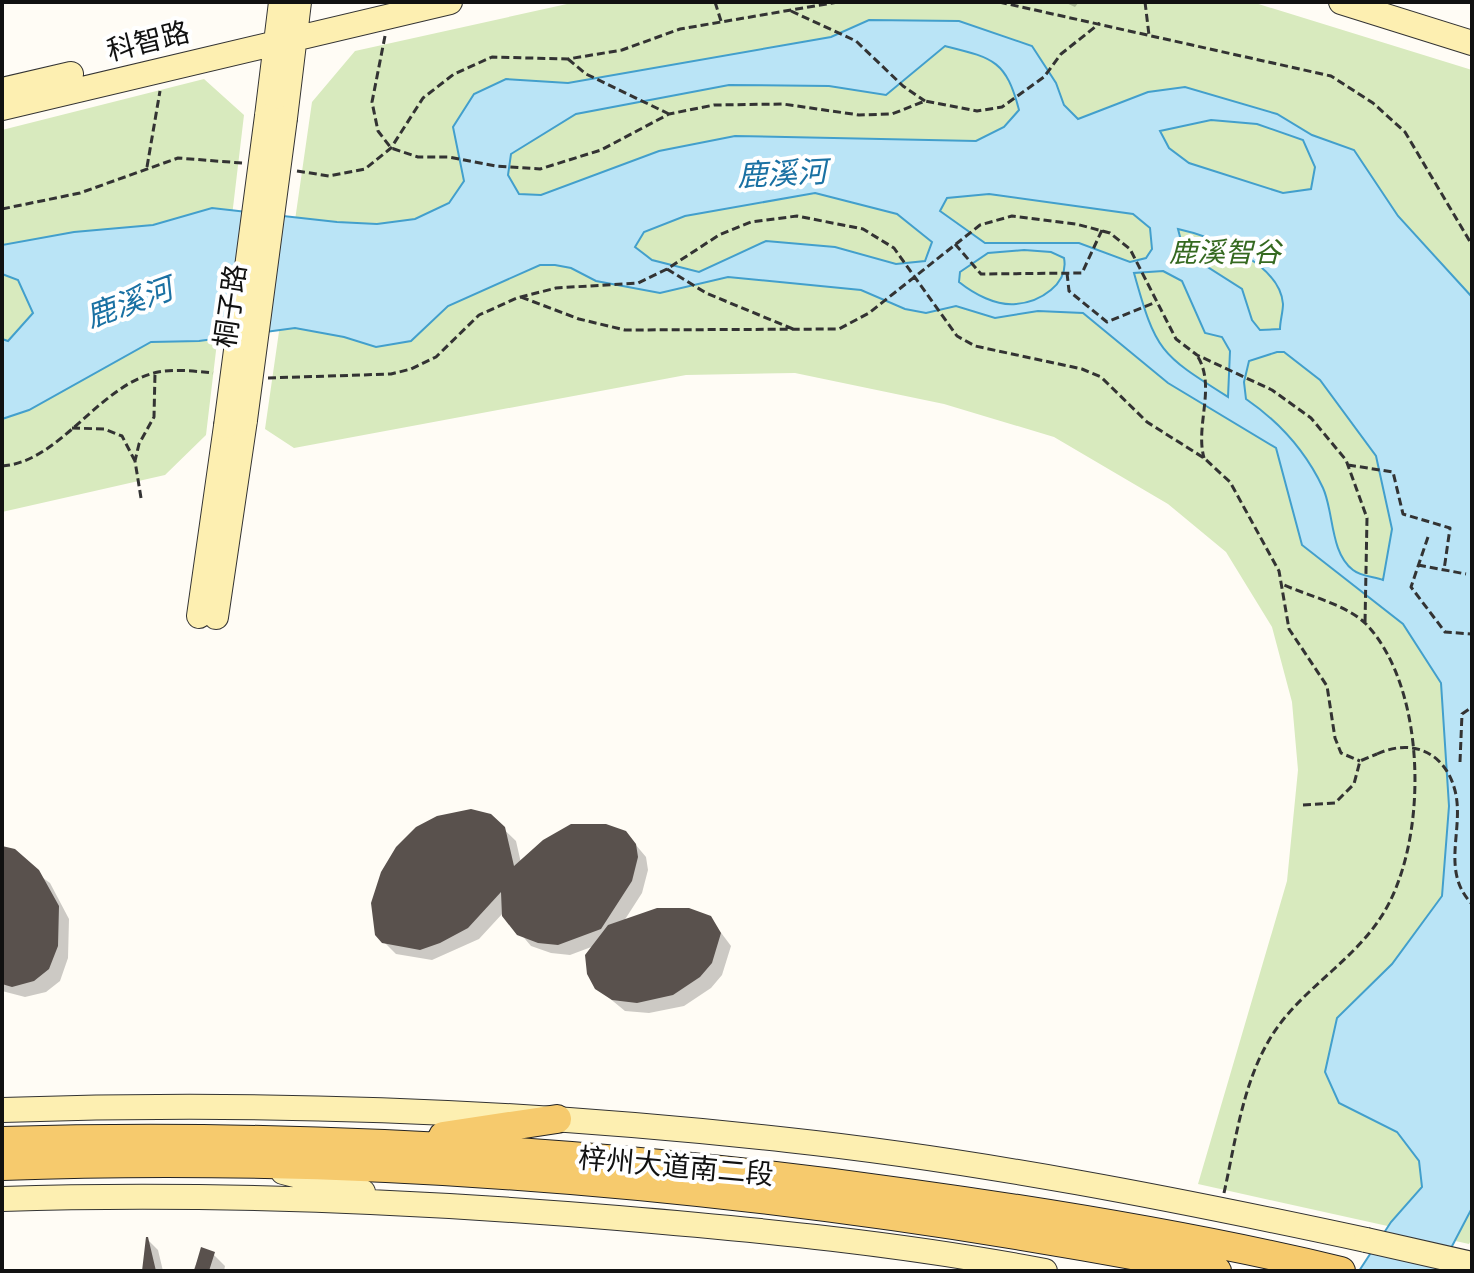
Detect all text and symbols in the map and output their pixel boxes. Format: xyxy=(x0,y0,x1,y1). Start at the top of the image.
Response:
street label: 科智路 xyxy=(103,13,193,69)
water label: 鹿溪河 xyxy=(736,151,833,194)
park label: 鹿溪智谷 xyxy=(1169,234,1284,270)
street label: 桐子路 xyxy=(206,262,254,350)
water label: 鹿溪河 xyxy=(80,267,182,335)
street label: 梓州大道南二段 xyxy=(577,1140,775,1192)

